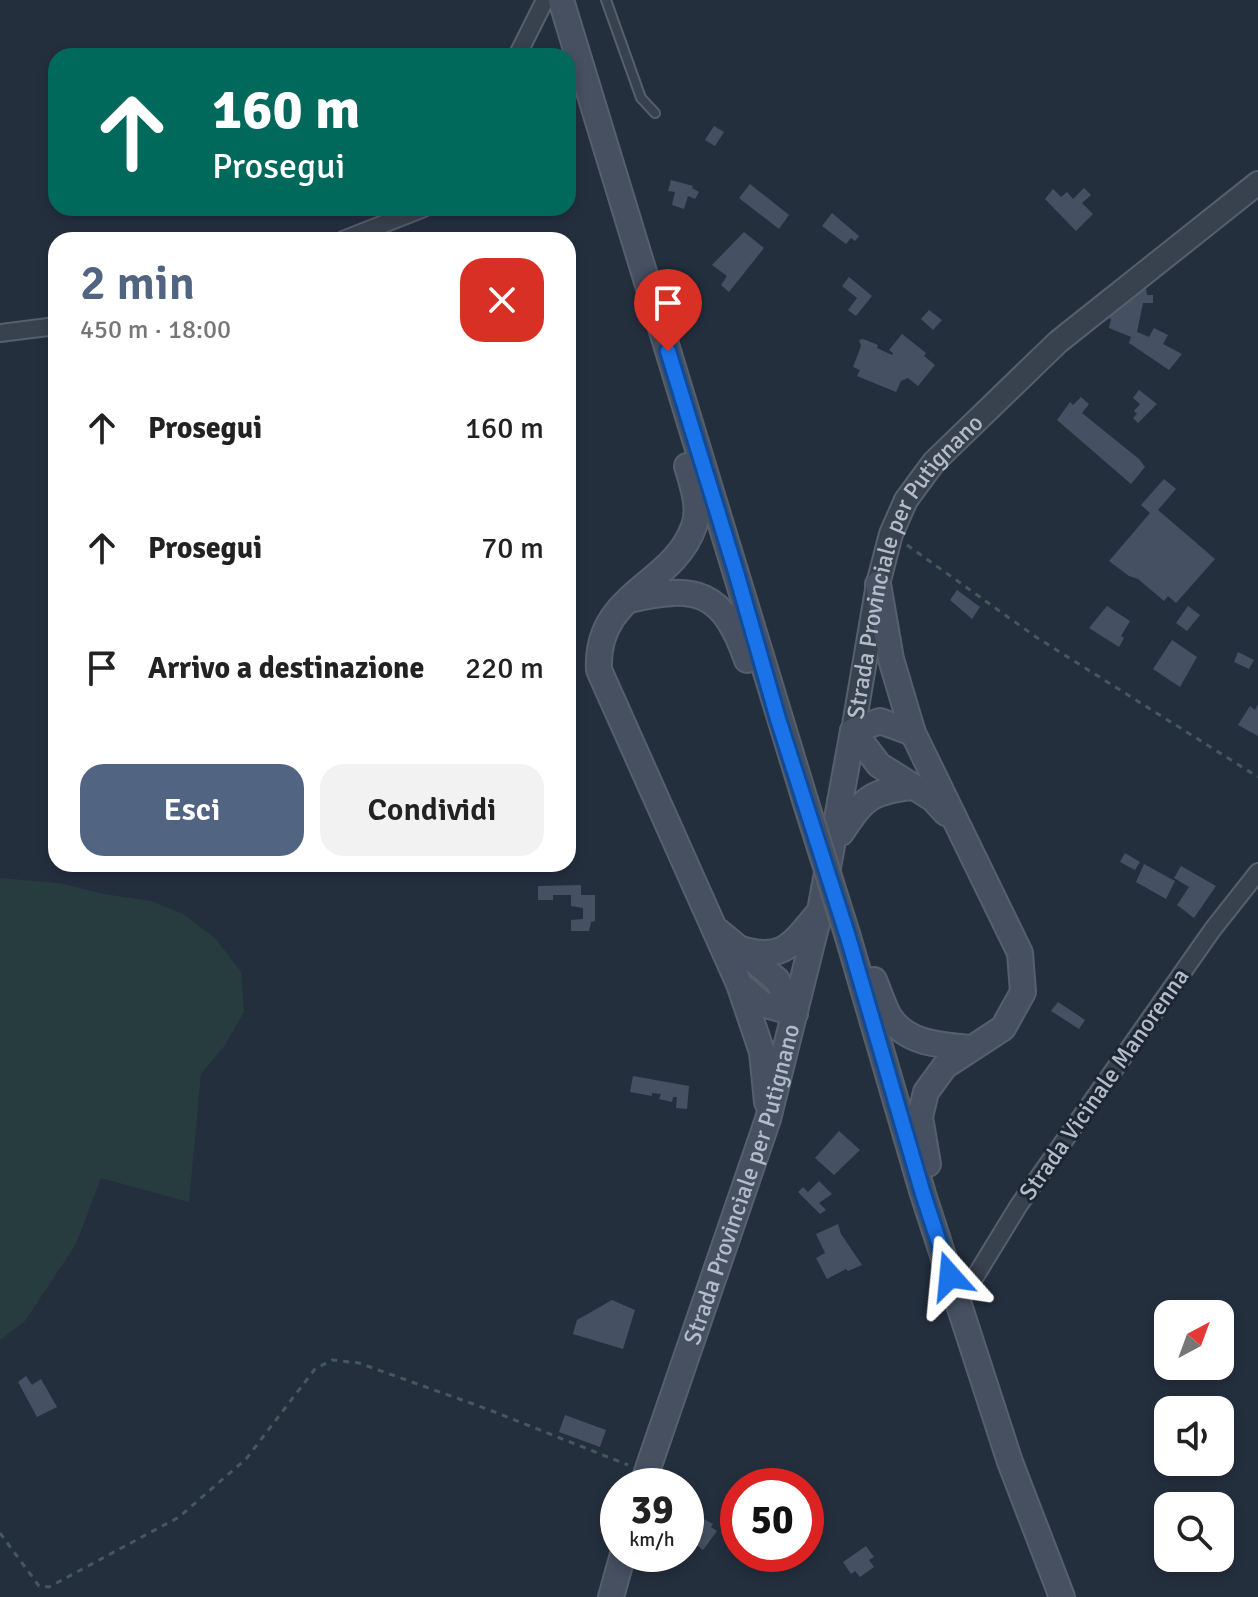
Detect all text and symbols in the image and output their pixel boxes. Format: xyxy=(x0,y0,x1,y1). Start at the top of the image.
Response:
text: 160 m xyxy=(212,75,360,144)
icon: ahead xyxy=(80,80,184,184)
text: Prosegui xyxy=(212,144,345,189)
text: 2 min xyxy=(80,254,195,313)
button: close xyxy=(460,258,544,342)
pin xyxy=(634,269,702,351)
icon: arrive xyxy=(646,281,690,325)
text: 450 m · 18:00 xyxy=(80,314,231,346)
icon: ahead xyxy=(80,406,124,450)
street label: Strada Provinciale per Putignano xyxy=(840,408,989,721)
text: Prosegui xyxy=(148,410,262,447)
text: 160 m xyxy=(465,410,544,447)
icon: ahead xyxy=(80,526,124,570)
text: Prosegui xyxy=(148,530,262,567)
text: 70 m xyxy=(481,530,544,567)
icon: arrive xyxy=(80,646,124,690)
text: Arrivo a destinazione xyxy=(148,650,424,687)
text: 220 m xyxy=(465,650,544,687)
button: Esci xyxy=(80,764,304,856)
button: Condividi xyxy=(320,764,544,856)
street label: Strada Vicinale Manorenna xyxy=(1013,962,1195,1206)
street label: Strada Provinciale per Putignano xyxy=(677,1021,806,1349)
position arrow xyxy=(908,1234,992,1318)
north arrow xyxy=(1154,1300,1234,1380)
map controls xyxy=(1154,1300,1234,1572)
button: sound xyxy=(1154,1396,1234,1476)
speed limit sign: 50 xyxy=(720,1468,824,1572)
text: 39 xyxy=(630,1485,674,1535)
button: search xyxy=(1154,1492,1234,1572)
text: km/h xyxy=(629,1527,675,1552)

